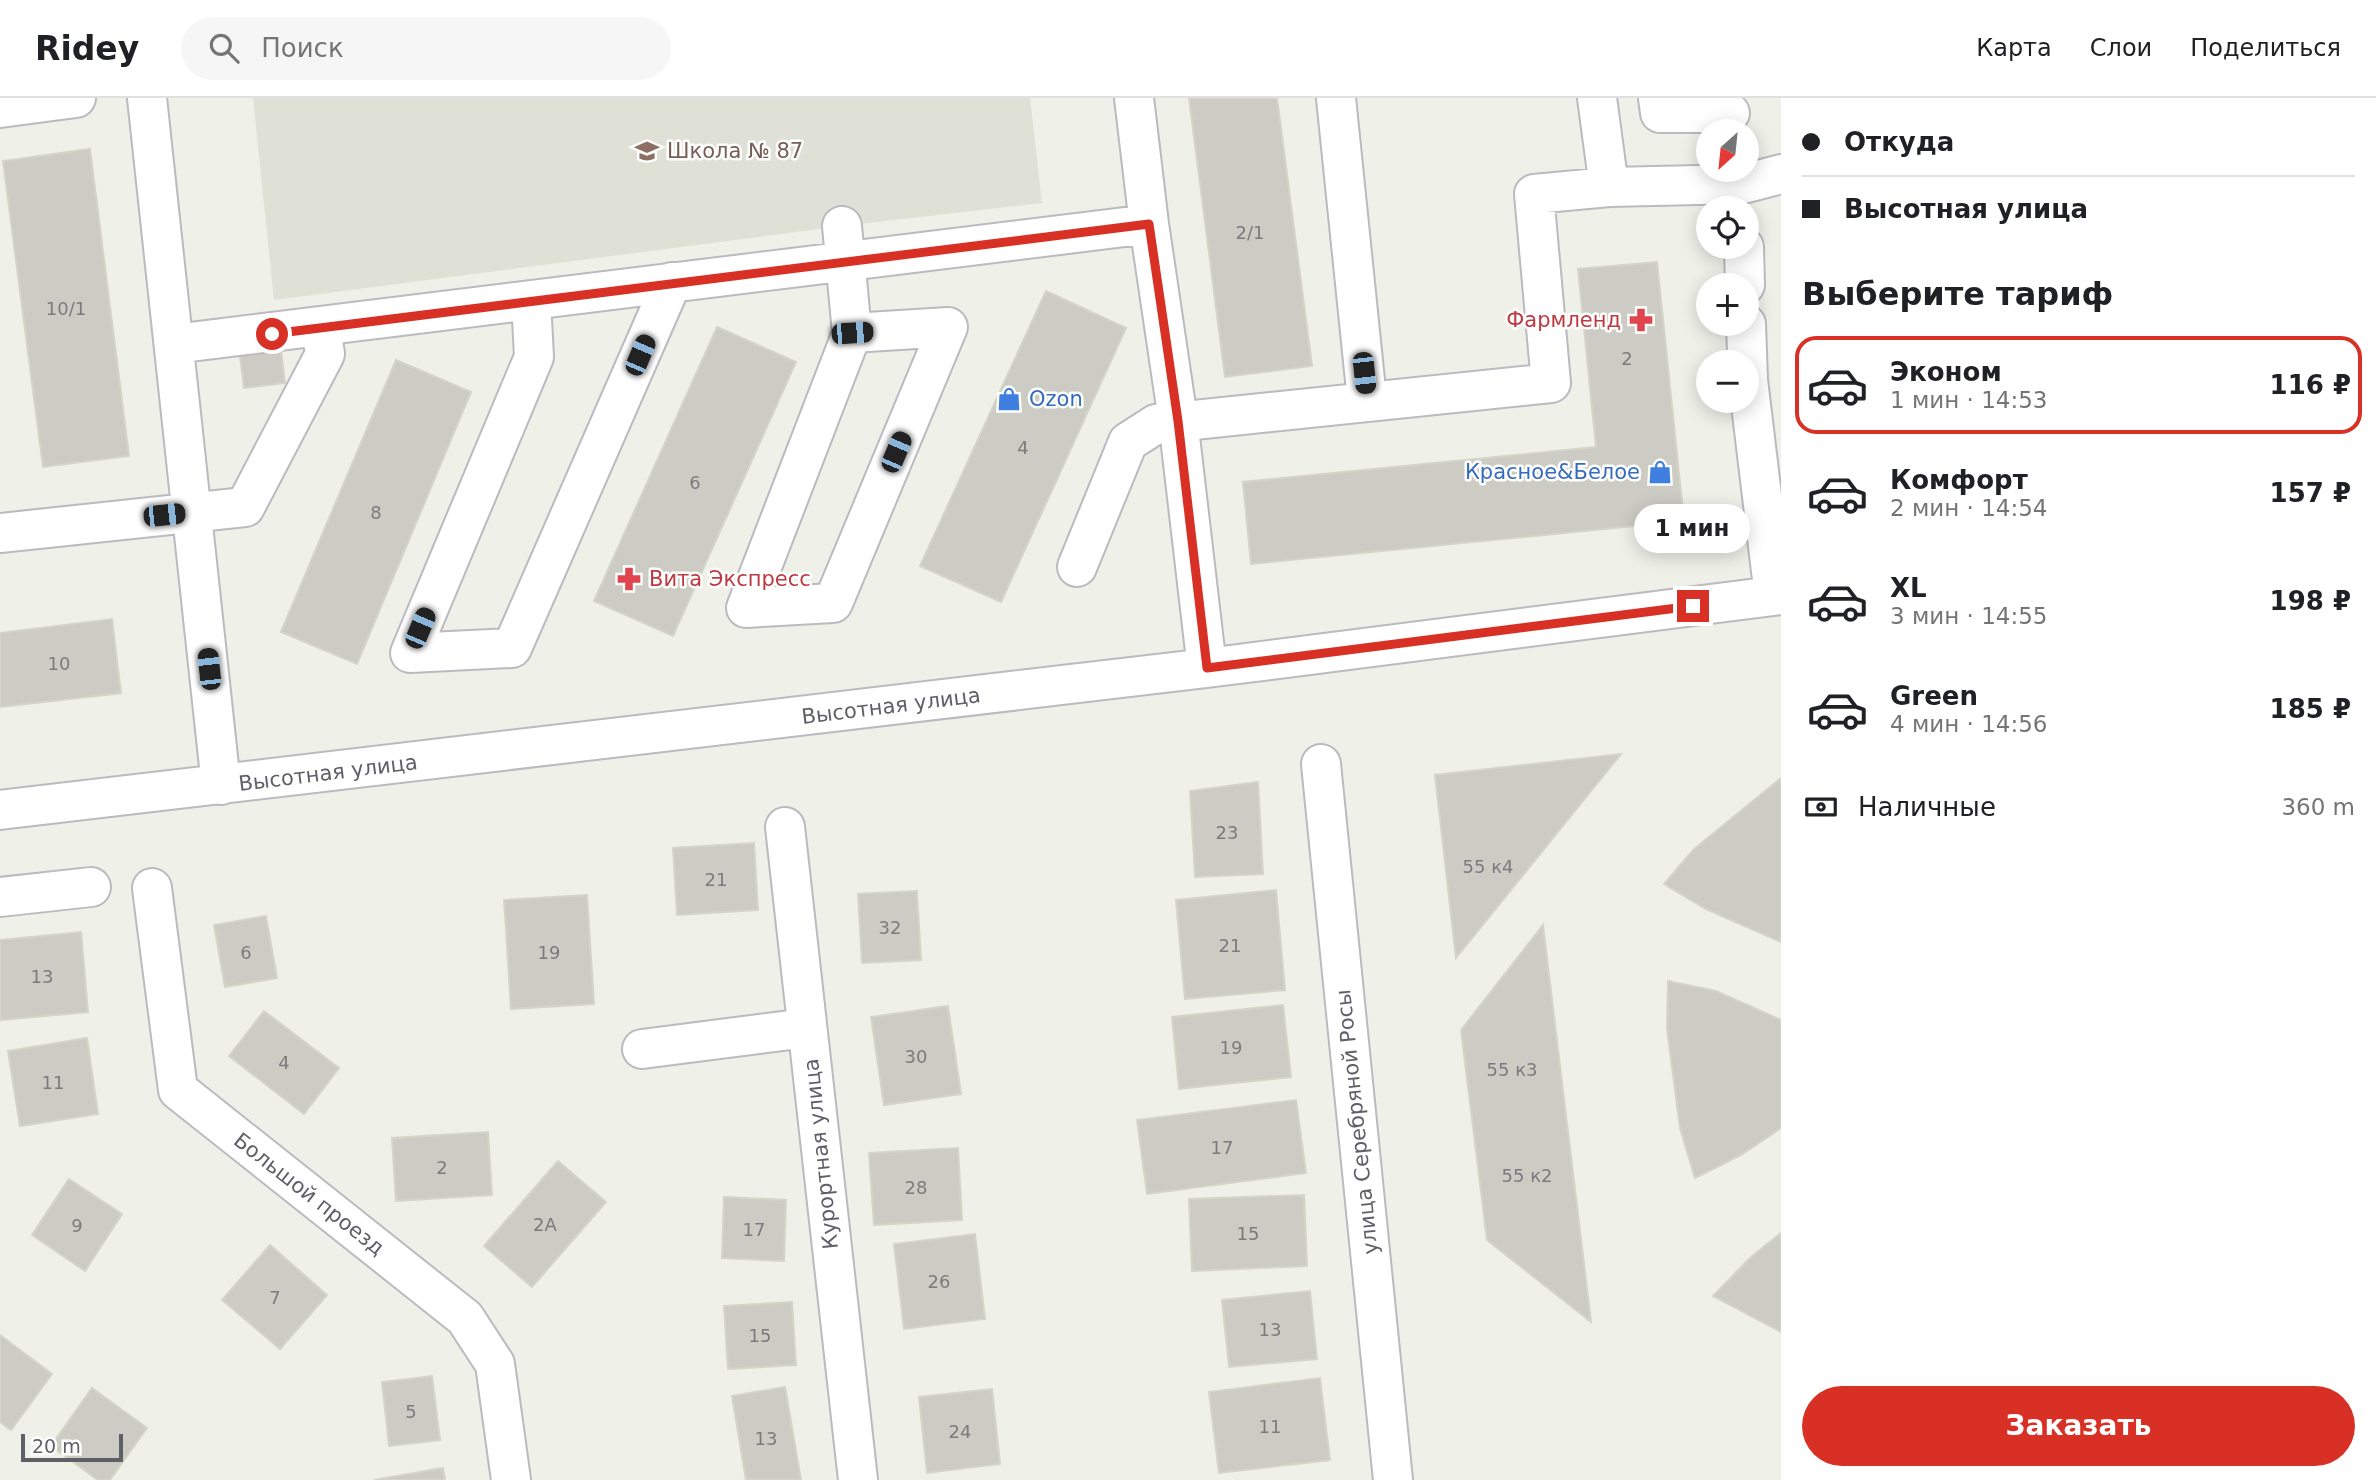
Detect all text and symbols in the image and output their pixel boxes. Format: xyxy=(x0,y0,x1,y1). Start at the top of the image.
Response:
search box xyxy=(181,17,671,80)
text: Ridey xyxy=(35,29,139,68)
icon: search xyxy=(205,29,243,67)
text: Поиск xyxy=(261,33,344,63)
text: Карта xyxy=(1976,34,2052,62)
text: Слои xyxy=(2090,34,2152,62)
text: Поделиться xyxy=(2190,34,2341,62)
north arrow xyxy=(1696,119,1759,182)
map controls xyxy=(1696,119,1759,413)
text: Откуда xyxy=(1844,127,1954,157)
school or university icon: Школа № 87 xyxy=(633,137,661,165)
place label: Школа № 87 xyxy=(667,139,803,163)
text: Высотная улица xyxy=(1844,194,2088,224)
button: locate xyxy=(1696,196,1759,259)
house number: 2/1 xyxy=(1236,222,1264,243)
button: + xyxy=(1696,273,1759,336)
text: Выберите тариф xyxy=(1802,275,2113,313)
house number: 10/1 xyxy=(46,298,86,319)
pharmacy icon: Фармленд xyxy=(1627,306,1655,334)
place label: Фармленд xyxy=(1506,308,1621,332)
route start xyxy=(256,318,288,350)
car xyxy=(831,321,874,345)
car xyxy=(623,332,658,378)
house number: 2 xyxy=(1621,348,1633,369)
button: − xyxy=(1696,350,1759,413)
car xyxy=(1352,351,1377,395)
icon: car xyxy=(1806,354,1869,417)
text: Эконом xyxy=(1890,357,2002,387)
text: 116 ₽ xyxy=(2270,370,2351,400)
shop icon: Ozon xyxy=(995,385,1023,413)
place label: Ozon xyxy=(1029,387,1083,411)
text: 1 мин · 14:53 xyxy=(1890,387,2048,413)
car xyxy=(879,429,914,475)
house number: 4 xyxy=(1017,437,1029,458)
shop icon: Красное&Белое xyxy=(1646,458,1674,486)
place label: Красное&Белое xyxy=(1465,460,1640,484)
icon: car xyxy=(1806,462,1869,525)
text: Комфорт xyxy=(1890,465,2028,495)
house number: 6 xyxy=(689,472,701,493)
text: 157 ₽ xyxy=(2270,478,2351,508)
text: 2 мин · 14:54 xyxy=(1890,495,2048,521)
car xyxy=(143,502,186,528)
house number: 8 xyxy=(370,502,382,523)
callout: 1 мин xyxy=(1635,504,1751,554)
text: 1 мин xyxy=(1655,515,1729,541)
pharmacy icon: Вита Экспресс xyxy=(615,565,643,593)
place label: Вита Экспресс xyxy=(649,567,811,591)
icon: car xyxy=(1806,570,1869,633)
text: XL xyxy=(1890,573,1927,603)
text: 198 ₽ xyxy=(2270,586,2351,616)
route end xyxy=(1677,590,1709,622)
text: 3 мин · 14:55 xyxy=(1890,603,2048,629)
car xyxy=(403,605,438,651)
car xyxy=(197,647,222,691)
house number: 10 xyxy=(48,653,70,674)
icon: car xyxy=(1806,678,1869,741)
text: Green xyxy=(1890,681,1978,711)
street label: Высотная улица xyxy=(800,683,982,729)
text: 185 ₽ xyxy=(2270,694,2351,724)
text: 4 мин · 14:56 xyxy=(1890,711,2048,737)
street label: Высотная улица xyxy=(237,750,419,796)
icon: cash xyxy=(1802,788,1840,826)
text: Наличные xyxy=(1858,792,1996,822)
text: 360 m xyxy=(2281,794,2355,820)
house number: 23 xyxy=(1216,822,1238,843)
house number: 55 к4 xyxy=(1463,856,1513,877)
house number: 21 xyxy=(705,869,727,890)
house number: 32 xyxy=(879,917,901,938)
house number: 21 xyxy=(1219,935,1241,956)
house number: 6 xyxy=(240,942,252,963)
house number: 19 xyxy=(538,942,560,963)
house number: 13 xyxy=(31,966,53,987)
street label: улица Серебряной Росы xyxy=(1331,988,1383,1256)
house number: 19 xyxy=(1220,1037,1242,1058)
house number: 30 xyxy=(905,1046,927,1067)
house number: 4 xyxy=(278,1052,290,1073)
street label: Курортная улица xyxy=(799,1057,843,1251)
house number: 55 к3 xyxy=(1487,1059,1537,1080)
house number: 11 xyxy=(42,1072,64,1093)
street label: Большой проезд xyxy=(229,1128,389,1260)
house number: 17 xyxy=(1211,1137,1233,1158)
house number: 2 xyxy=(436,1157,448,1178)
house number: 55 к2 xyxy=(1502,1165,1552,1186)
house number: 28 xyxy=(905,1177,927,1198)
house number: 2А xyxy=(533,1214,558,1235)
house number: 9 xyxy=(71,1215,83,1236)
house number: 17 xyxy=(743,1219,765,1240)
house number: 15 xyxy=(1237,1223,1259,1244)
house number: 26 xyxy=(928,1271,950,1292)
house number: 7 xyxy=(269,1287,281,1308)
house number: 13 xyxy=(1259,1319,1281,1340)
house number: 15 xyxy=(749,1325,771,1346)
button: Заказать xyxy=(1802,1386,2355,1466)
house number: 5 xyxy=(405,1401,417,1422)
house number: 11 xyxy=(1259,1416,1281,1437)
house number: 24 xyxy=(949,1421,971,1442)
house number: 13 xyxy=(755,1428,777,1449)
scale bar xyxy=(21,1431,122,1463)
text: 20 m xyxy=(32,1435,81,1457)

